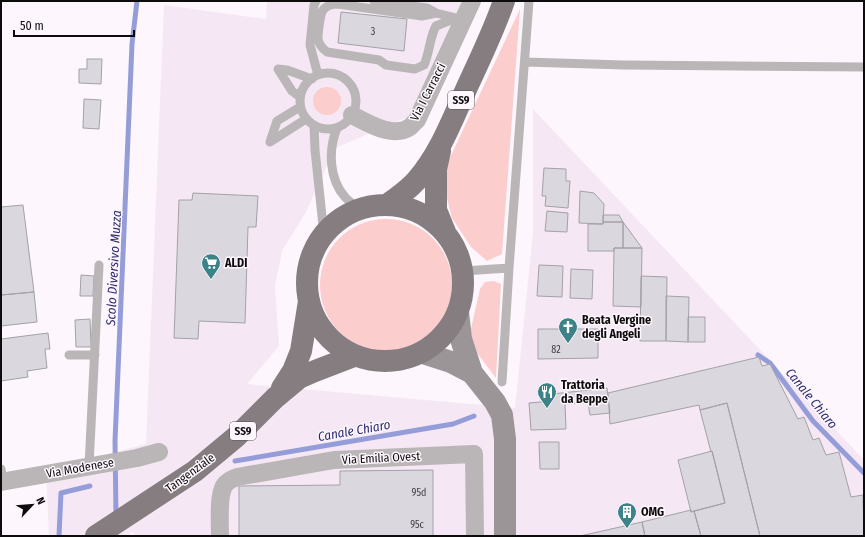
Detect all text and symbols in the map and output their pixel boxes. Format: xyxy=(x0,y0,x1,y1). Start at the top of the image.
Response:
scale bar xyxy=(14,12,134,38)
text: 50 m xyxy=(20,19,44,33)
house number: 3 xyxy=(371,26,376,38)
street label: Via I Carracci xyxy=(408,61,448,123)
road number: SS9 xyxy=(448,91,474,109)
water label: Scolo Diversivo Muzza xyxy=(103,210,124,327)
supermarket icon: ALDI xyxy=(200,252,222,280)
place label: ALDI xyxy=(224,256,247,270)
place label: Beata Vergine degli Angeli xyxy=(582,313,651,341)
church icon: Beata Vergine degli Angeli xyxy=(557,316,579,344)
house number: 82 xyxy=(551,344,561,356)
water label: Canale Chiaro xyxy=(783,365,841,432)
place label: Trattoria da Beppe xyxy=(561,378,608,406)
restaurant icon: Trattoria da Beppe xyxy=(536,381,558,409)
water label: Canale Chiaro xyxy=(317,417,392,444)
road number: SS9 xyxy=(230,422,256,440)
street label: Via Emilia Ovest xyxy=(342,449,421,467)
street label: Tangenziale xyxy=(163,450,217,496)
street label: Via Modenese xyxy=(45,455,115,481)
north arrow xyxy=(12,485,52,525)
house number: 95d xyxy=(412,487,426,499)
text: N xyxy=(33,495,48,507)
building icon: OMG xyxy=(616,501,638,529)
place label: OMG xyxy=(641,505,664,519)
house number: 95c xyxy=(410,519,425,531)

